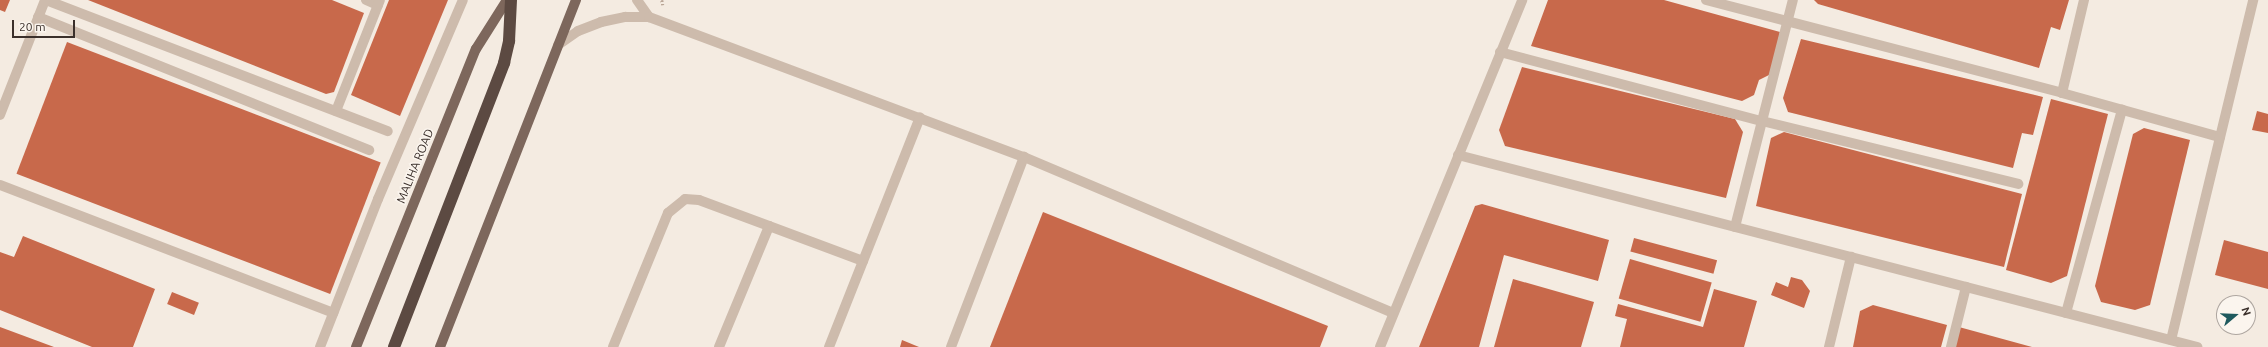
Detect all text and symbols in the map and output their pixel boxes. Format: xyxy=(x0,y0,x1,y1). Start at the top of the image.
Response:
scale bar xyxy=(14,12,77,38)
text: 20 m xyxy=(19,20,46,33)
street label: MALIHA ROAD xyxy=(393,127,437,205)
north arrow xyxy=(2216,295,2256,335)
text: N xyxy=(2239,306,2253,317)

